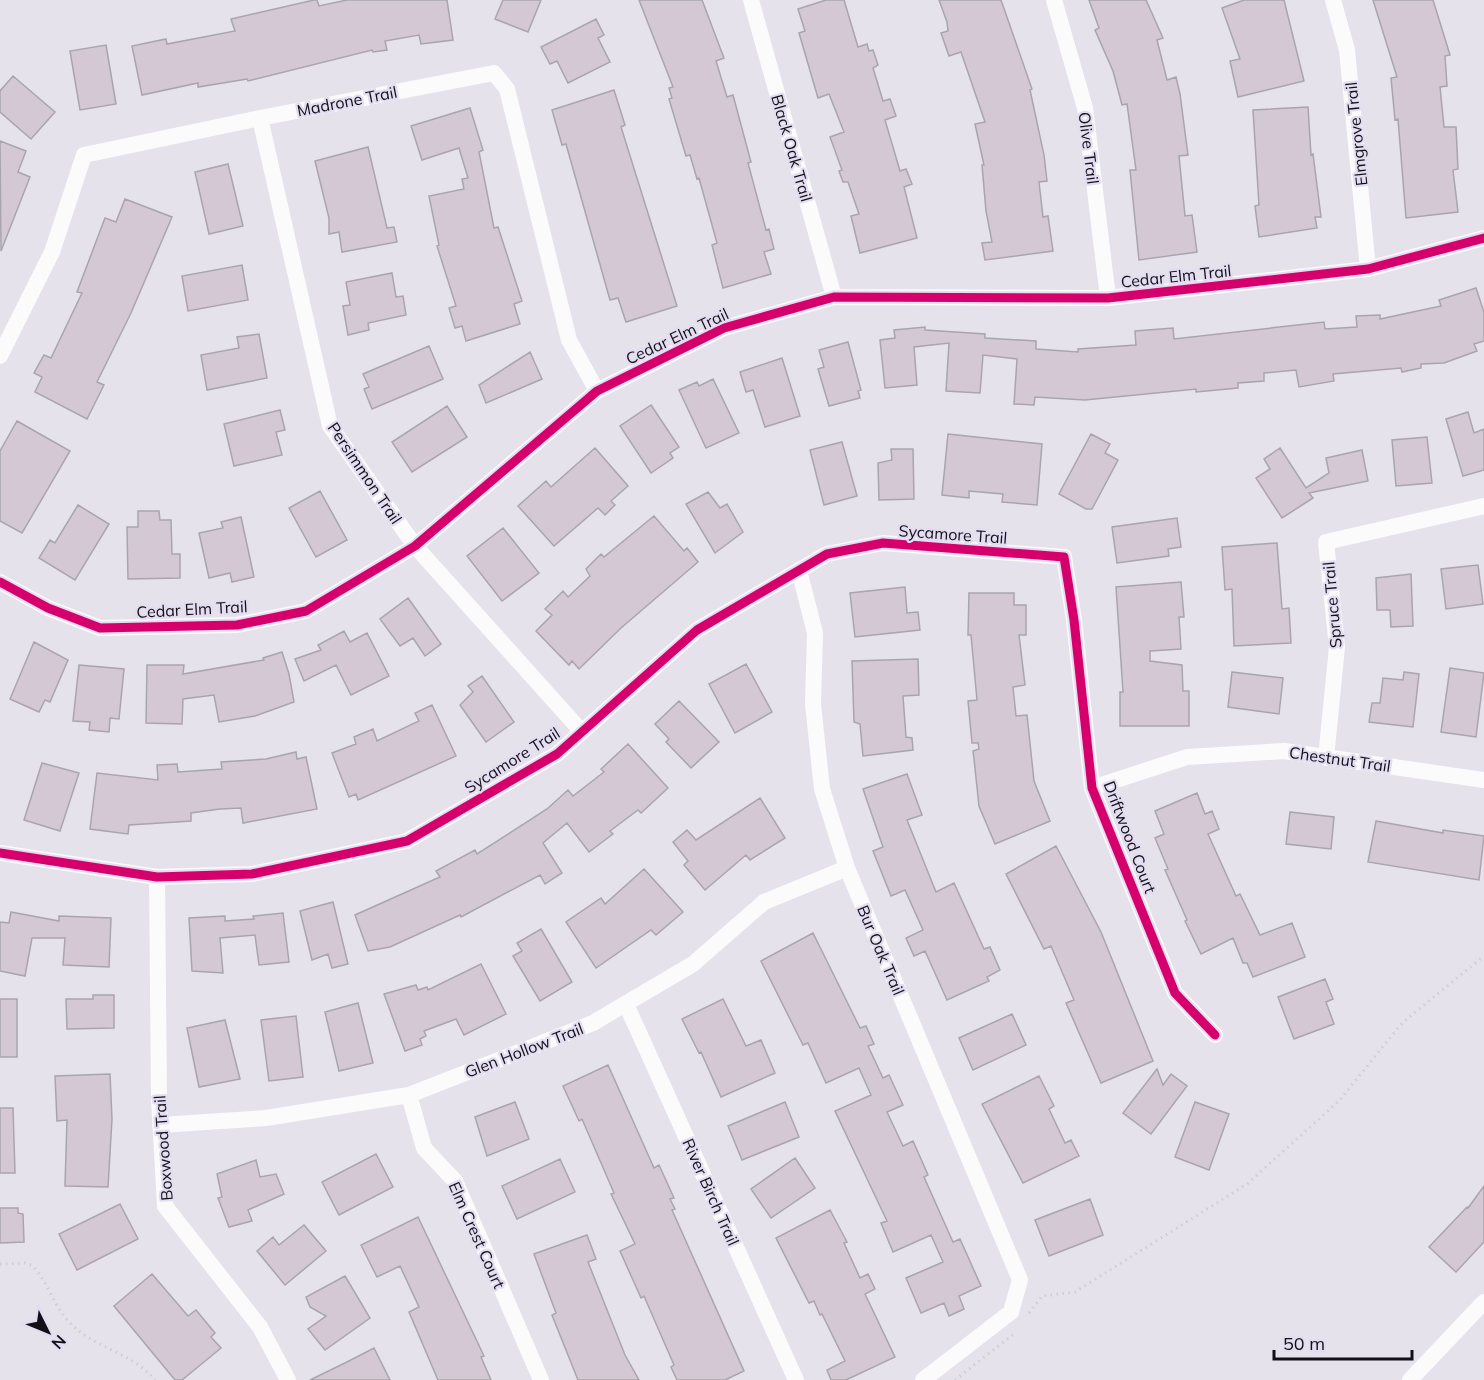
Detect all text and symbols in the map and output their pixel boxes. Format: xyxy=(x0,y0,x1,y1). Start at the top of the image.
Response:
street label: Elmgrove Trail xyxy=(1341,81,1371,187)
street label: Madrone Trail xyxy=(295,82,399,120)
street label: Black Oak Trail xyxy=(767,92,817,204)
street label: Olive Trail xyxy=(1075,111,1103,185)
street label: Cedar Elm Trail xyxy=(1120,260,1232,292)
street label: Cedar Elm Trail xyxy=(622,303,732,369)
street label: Persimmon Trail xyxy=(324,418,406,528)
street label: Sycamore Trail xyxy=(898,520,1008,548)
street label: Spruce Trail xyxy=(1318,561,1346,649)
street label: Cedar Elm Trail xyxy=(136,596,248,622)
street label: Sycamore Trail xyxy=(461,723,563,797)
street label: Chestnut Trail xyxy=(1288,742,1392,776)
street label: Driftwood Court xyxy=(1099,778,1161,896)
street label: Bur Oak Trail xyxy=(853,902,909,998)
street label: Glen Hollow Trail xyxy=(462,1018,586,1082)
street label: Boxwood Trail xyxy=(149,1095,177,1201)
street label: River Birch Trail xyxy=(678,1135,744,1249)
street label: Elm Crest Court xyxy=(444,1178,510,1292)
north arrow xyxy=(18,1302,78,1362)
scale bar xyxy=(1274,1323,1412,1361)
text: N xyxy=(48,1331,70,1353)
text: 50 m xyxy=(1283,1332,1325,1355)

